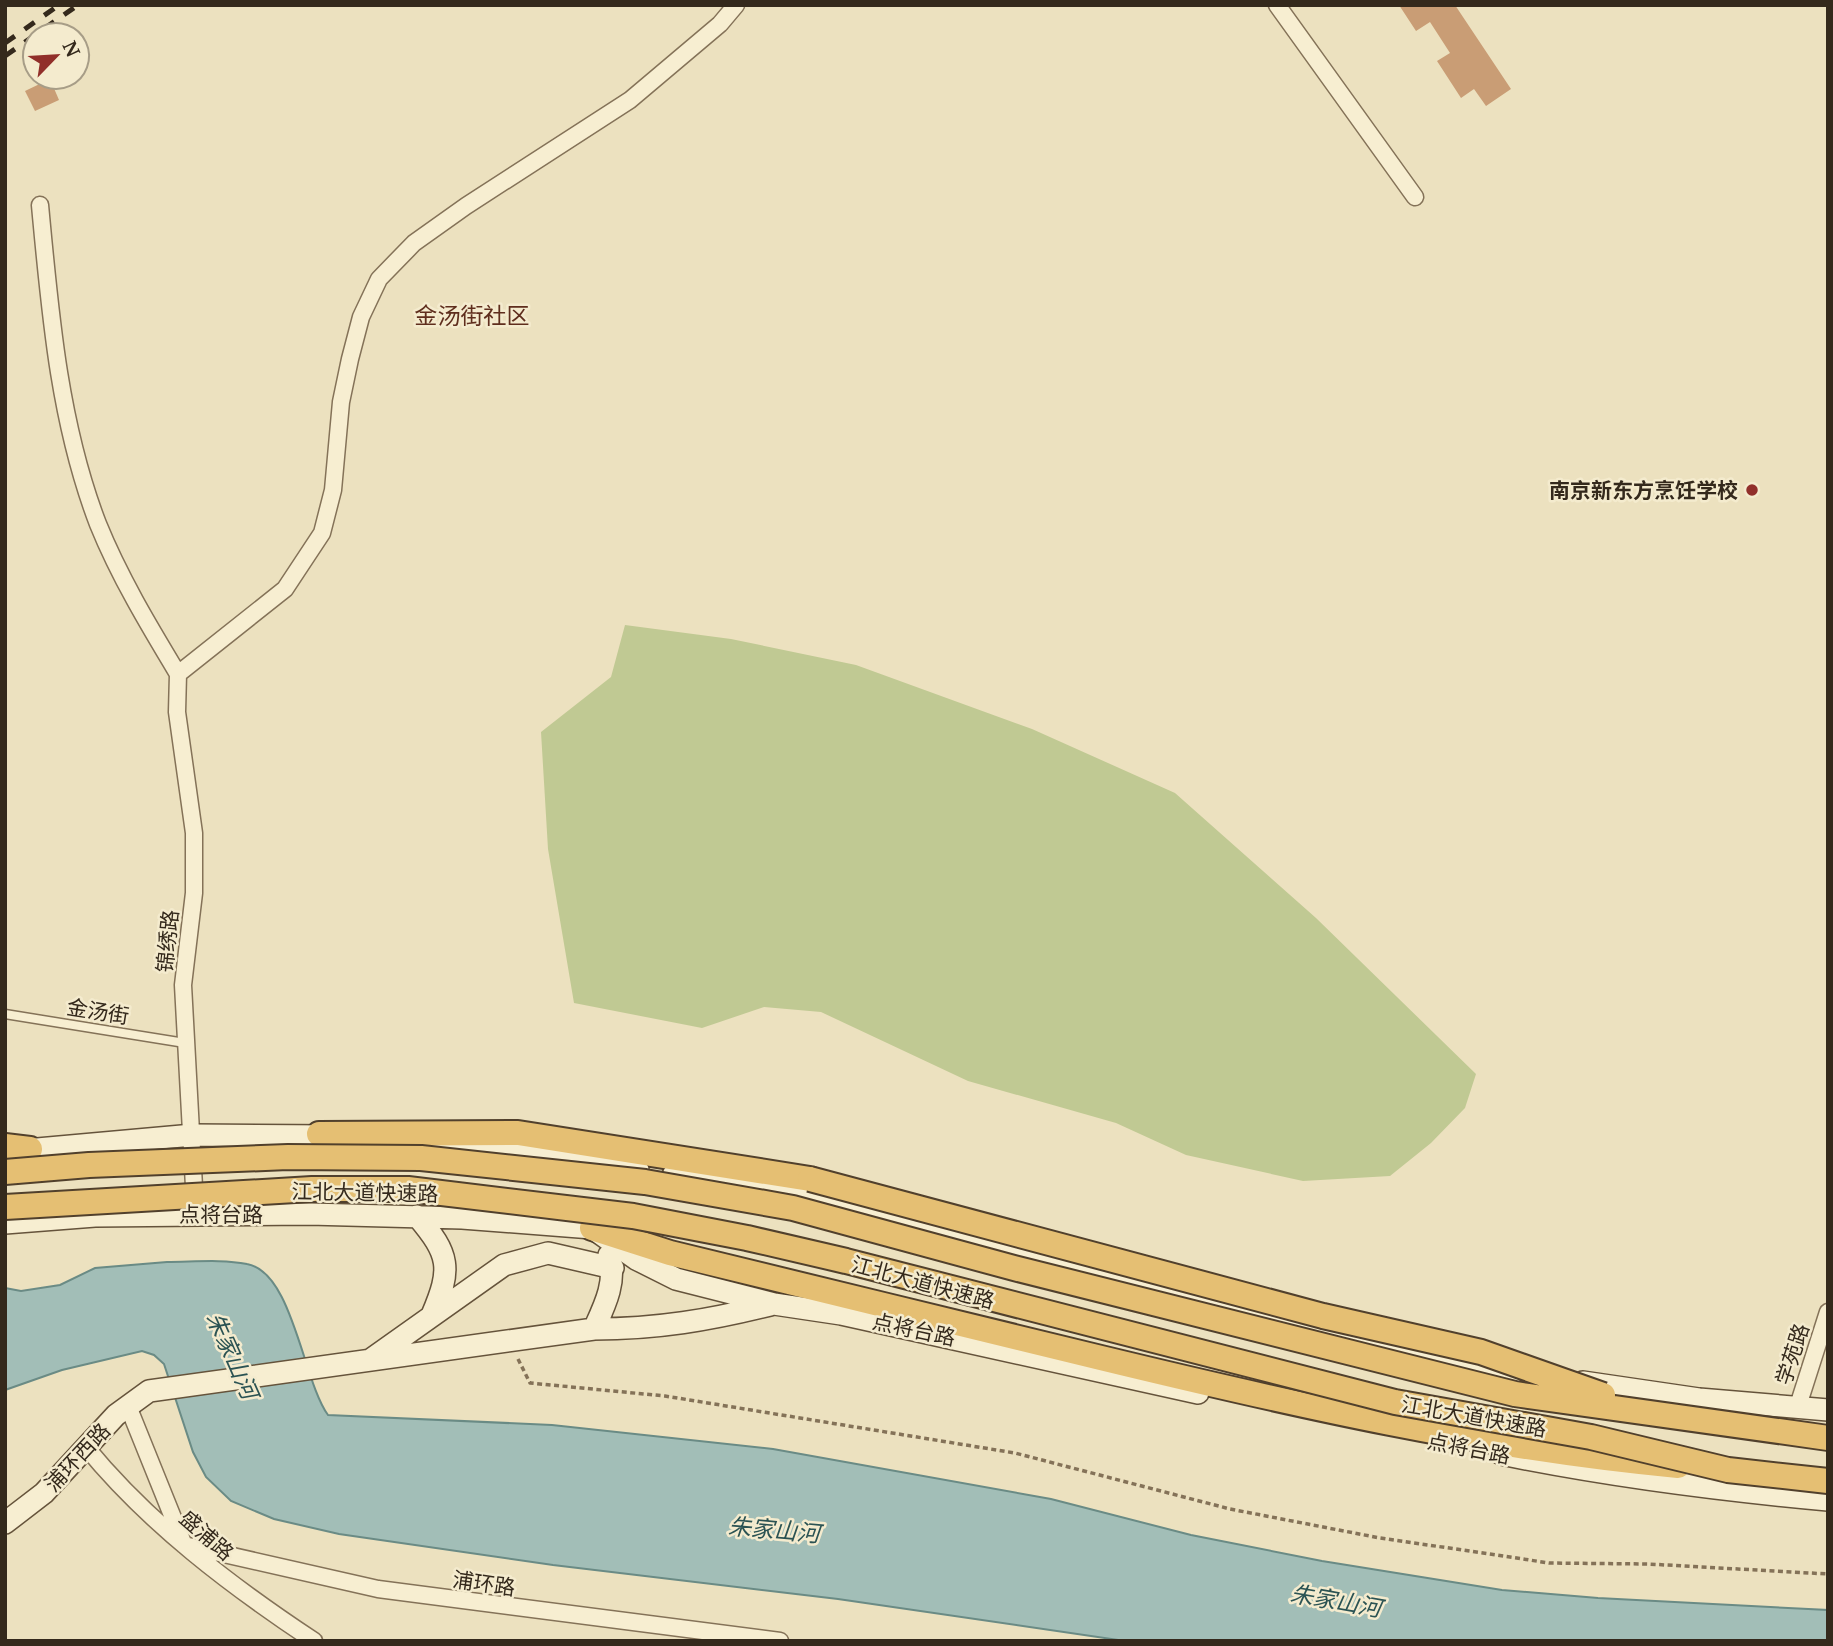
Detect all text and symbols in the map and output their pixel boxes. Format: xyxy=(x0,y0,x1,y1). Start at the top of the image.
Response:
north arrow xyxy=(21,21,91,91)
text: N xyxy=(56,37,86,61)
district label: 金汤街社区 xyxy=(415,299,530,331)
place label: 南京新东方烹饪学校 xyxy=(1549,476,1738,504)
marker: 南京新东方烹饪学校 xyxy=(1744,482,1760,498)
street label: 锦绣路 xyxy=(150,908,184,974)
street label: 金汤街 xyxy=(65,992,131,1030)
street label: 江北大道快速路 xyxy=(291,1177,439,1207)
street label: 点将台路 xyxy=(179,1200,263,1228)
street label: 江北大道快速路 xyxy=(848,1249,998,1315)
water label: 朱家山河 xyxy=(200,1306,268,1407)
street label: 点将台路 xyxy=(870,1307,958,1351)
street label: 学苑路 xyxy=(1769,1320,1815,1388)
street label: 江北大道快速路 xyxy=(1399,1389,1549,1443)
street label: 浦环西路 xyxy=(38,1417,116,1497)
street label: 点将台路 xyxy=(1425,1426,1513,1470)
street label: 盛浦路 xyxy=(174,1504,240,1566)
water label: 朱家山河 xyxy=(727,1509,825,1549)
street label: 浦环路 xyxy=(451,1565,517,1601)
water label: 朱家山河 xyxy=(1288,1576,1388,1624)

